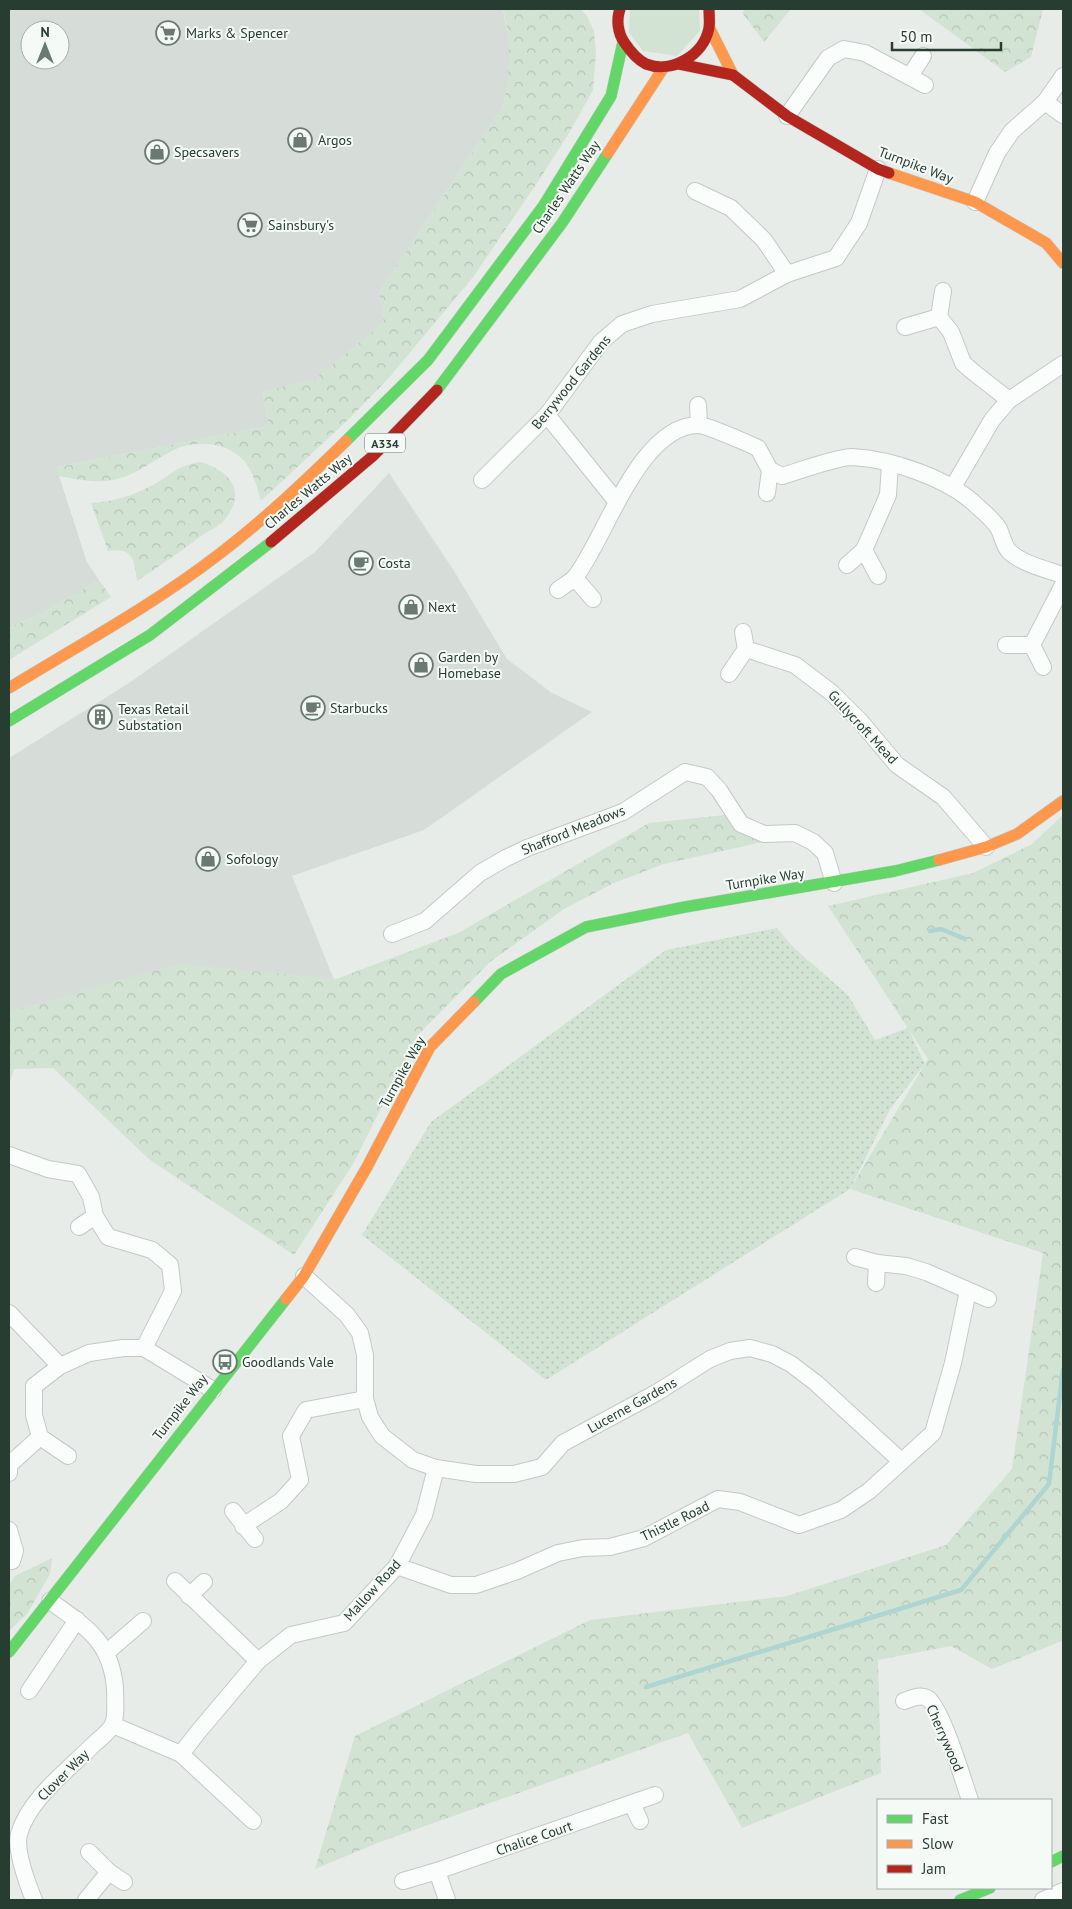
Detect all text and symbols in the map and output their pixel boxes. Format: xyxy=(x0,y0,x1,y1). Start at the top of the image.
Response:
north arrow xyxy=(20,20,70,70)
supermarket icon: Marks & Spencer xyxy=(155,20,181,46)
scale bar xyxy=(892,20,1001,52)
text: N xyxy=(40,23,50,41)
place label: Marks & Spencer xyxy=(186,24,288,42)
text: 50 m xyxy=(900,27,933,46)
shop icon: Argos xyxy=(287,127,313,153)
place label: Argos xyxy=(318,131,352,149)
street label: Charles Watts Way xyxy=(528,136,604,237)
shop icon: Specsavers xyxy=(144,139,170,165)
street label: Turnpike Way xyxy=(876,142,957,188)
place label: Specsavers xyxy=(174,143,240,161)
supermarket icon: Sainsbury's xyxy=(237,212,263,238)
place label: Sainsbury's xyxy=(268,216,334,234)
street label: Berrywood Gardens xyxy=(527,331,615,433)
road number: A334 xyxy=(365,433,405,452)
street label: Charles Watts Way xyxy=(260,449,356,533)
cafe icon: Costa xyxy=(348,550,374,576)
place label: Costa xyxy=(378,554,411,572)
shop icon: Next xyxy=(398,594,424,620)
place label: Next xyxy=(428,598,456,616)
place label: Garden by Homebase xyxy=(438,648,501,682)
shop icon: Garden by Homebase xyxy=(408,652,434,678)
street label: Gullycroft Mead xyxy=(824,686,902,768)
cafe icon: Starbucks xyxy=(300,695,326,721)
place label: Starbucks xyxy=(330,699,388,717)
place label: Texas Retail Substation xyxy=(118,700,189,734)
building icon: Texas Retail Substation xyxy=(87,704,113,730)
street label: Shafford Meadows xyxy=(518,801,628,859)
shop icon: Sofology xyxy=(195,846,221,872)
place label: Sofology xyxy=(226,850,279,868)
street label: Turnpike Way xyxy=(724,864,806,894)
street label: Turnpike Way xyxy=(375,1033,429,1111)
bus stop icon: Goodlands Vale xyxy=(212,1349,238,1375)
place label: Goodlands Vale xyxy=(242,1353,334,1371)
street label: Turnpike Way xyxy=(149,1370,212,1444)
street label: Lucerne Gardens xyxy=(584,1373,680,1437)
street label: Thistle Road xyxy=(638,1497,712,1545)
street label: Mallow Road xyxy=(340,1555,404,1625)
street label: Cherrywood xyxy=(922,1702,968,1774)
street label: Clover Way xyxy=(33,1745,93,1805)
legend xyxy=(877,1799,1052,1889)
text: Fast xyxy=(922,1809,949,1828)
street label: Chalice Court xyxy=(493,1816,575,1859)
text: Slow xyxy=(922,1834,953,1853)
text: Jam xyxy=(921,1859,946,1878)

